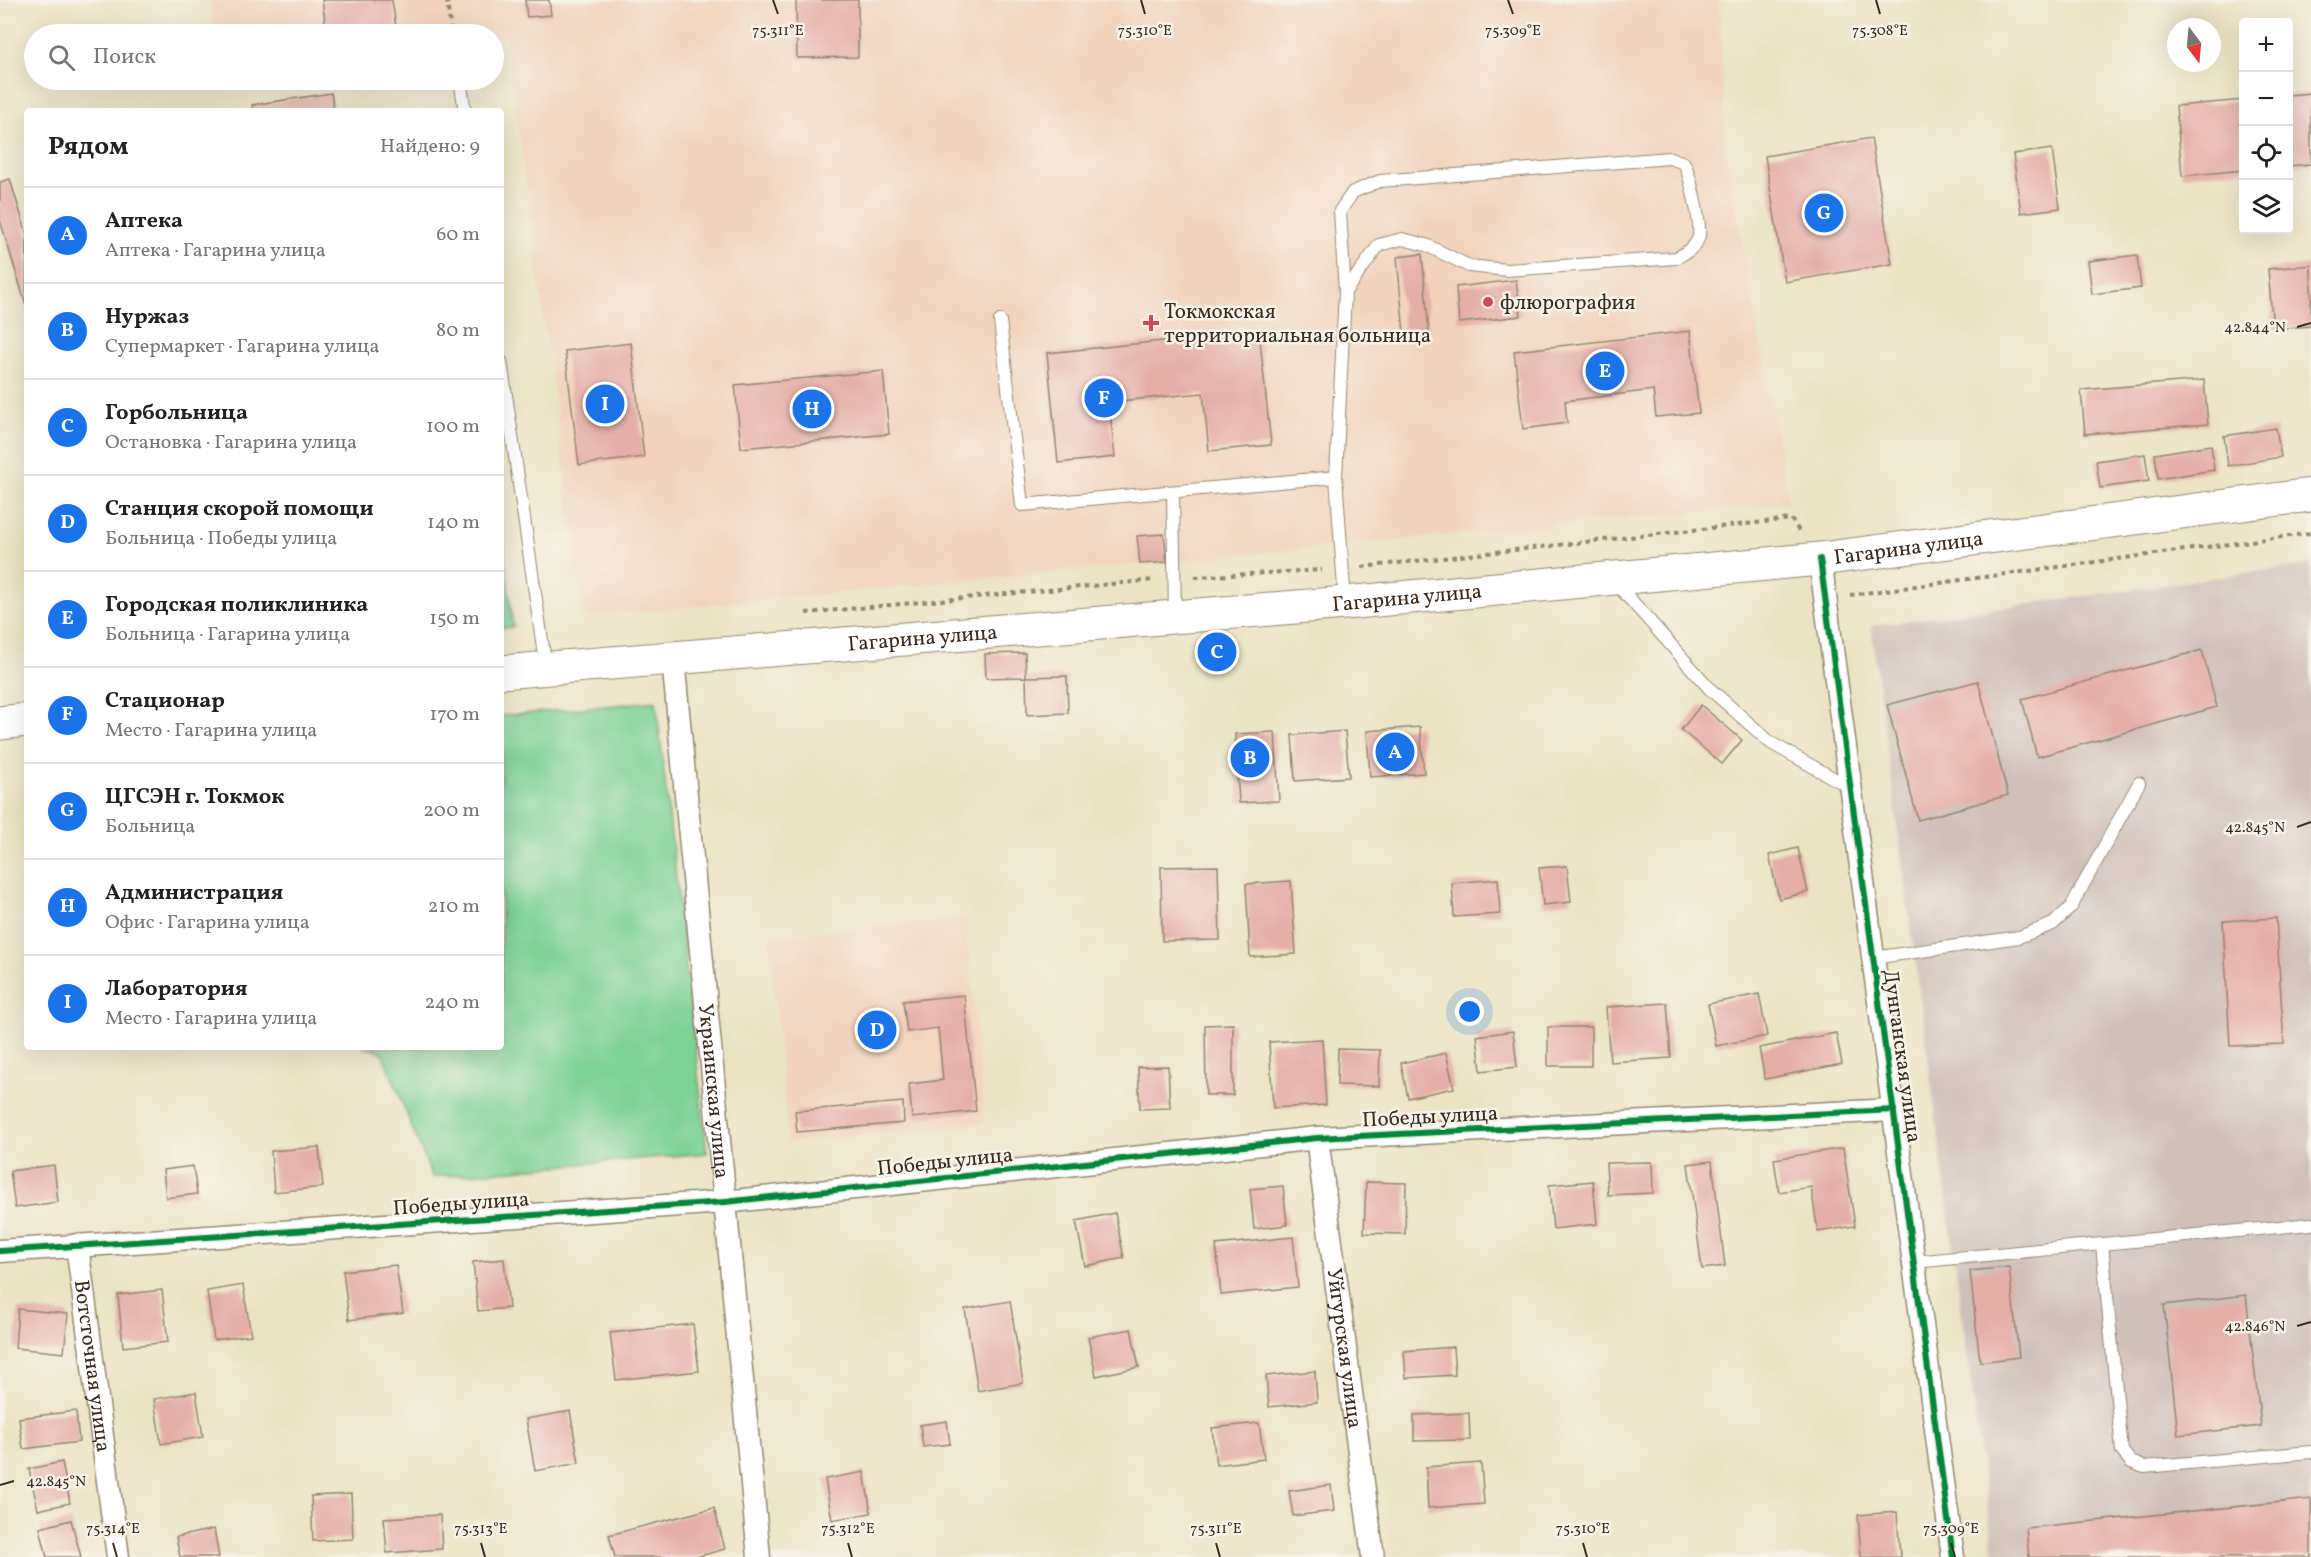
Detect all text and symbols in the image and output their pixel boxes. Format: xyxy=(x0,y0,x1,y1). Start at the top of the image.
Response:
north arrow xyxy=(2167,18,2221,72)
map controls xyxy=(2239,18,2293,234)
button: + xyxy=(2239,18,2293,72)
text: 75.311°E xyxy=(752,21,804,42)
text: 75.310°E xyxy=(1118,21,1172,42)
text: 75.309°E xyxy=(1485,21,1541,42)
text: 75.308°E xyxy=(1852,21,1908,42)
search box xyxy=(24,24,504,90)
icon: search xyxy=(45,41,78,74)
text: Поиск xyxy=(93,42,156,73)
button: − xyxy=(2239,72,2293,126)
button: locate xyxy=(2239,126,2293,180)
text: Рядом xyxy=(48,129,128,165)
text: Найдено: 9 xyxy=(380,133,480,161)
button: layers xyxy=(2239,180,2293,234)
pin: G xyxy=(1804,190,1844,236)
text: Аптека xyxy=(105,206,183,237)
text: A xyxy=(60,221,75,249)
text: 60 m xyxy=(436,221,480,249)
text: Аптека · Гагарина улица xyxy=(105,237,326,265)
place label: флюрография xyxy=(1500,289,1635,318)
marker: флюрография xyxy=(1481,295,1495,309)
place label: Токмокская территориальная больница xyxy=(1164,298,1431,351)
text: Нуржаз xyxy=(105,302,189,333)
marker: Токмокская территориальная больница xyxy=(1142,314,1160,332)
text: B xyxy=(61,317,74,345)
text: 80 m xyxy=(436,317,480,345)
text: 42.844°N xyxy=(2224,318,2286,339)
text: Супермаркет · Гагарина улица xyxy=(105,333,380,361)
pin: E xyxy=(1586,348,1624,394)
pin: F xyxy=(1084,376,1124,420)
pin: I xyxy=(586,382,624,426)
pin: H xyxy=(792,386,832,432)
text: Горбольница xyxy=(105,398,248,429)
text: C xyxy=(61,413,74,441)
text: 100 m xyxy=(426,413,480,441)
text: Остановка · Гагарина улица xyxy=(105,429,357,457)
text: Станция скорой помощи xyxy=(105,494,374,525)
text: D xyxy=(60,509,75,537)
text: 140 m xyxy=(427,509,480,537)
text: Больница · Победы улица xyxy=(105,525,337,553)
street label: Гагарина улица xyxy=(1832,525,1985,573)
street label: Гагарина улица xyxy=(1331,577,1483,620)
text: Городская поликлиника xyxy=(105,590,368,621)
text: E xyxy=(61,605,74,633)
text: 150 m xyxy=(429,605,480,633)
street label: Гагарина улица xyxy=(847,618,999,660)
text: Больница · Гагарина улица xyxy=(105,621,350,649)
pin: C xyxy=(1198,630,1236,674)
text: Cтационар xyxy=(105,686,225,717)
text: F xyxy=(62,701,73,729)
text: 170 m xyxy=(430,701,480,729)
text: Место · Гагарина улица xyxy=(105,717,317,745)
pin: A xyxy=(1376,730,1414,774)
pin: B xyxy=(1230,736,1270,780)
text: ЦГСЭН г. Токмок xyxy=(105,782,284,813)
text: G xyxy=(60,797,75,825)
text: 200 m xyxy=(423,797,480,825)
text: Больница xyxy=(105,813,195,841)
text: 42.845°N xyxy=(2225,818,2285,839)
text: Администрация xyxy=(105,878,283,909)
text: H xyxy=(60,893,75,921)
text: 210 m xyxy=(428,893,480,921)
text: Офис · Гагарина улица xyxy=(105,909,310,937)
street label: Дунганская улица xyxy=(1875,967,1928,1145)
text: Лаборатория xyxy=(105,974,248,1005)
text: I xyxy=(64,989,71,1017)
text: 240 m xyxy=(425,989,480,1017)
your location xyxy=(1455,997,1484,1026)
street label: Украинская улица xyxy=(690,1002,736,1180)
text: Место · Гагарина улица xyxy=(105,1005,317,1033)
pin: D xyxy=(858,1008,896,1052)
street label: Победы улица xyxy=(1361,1099,1499,1136)
street label: Победы улица xyxy=(876,1141,1015,1184)
street label: Победы улица xyxy=(392,1185,530,1224)
street label: Уйгурская улица xyxy=(1319,1266,1369,1430)
street label: Вотсточная улица xyxy=(66,1278,117,1454)
text: 42.846°N xyxy=(2225,1317,2285,1338)
text: 42.845°N xyxy=(26,1472,86,1493)
text: 75.314°E xyxy=(86,1519,140,1540)
text: 75.313°E xyxy=(454,1519,508,1540)
text: 75.312°E xyxy=(821,1519,875,1540)
text: 75.311°E xyxy=(1190,1519,1242,1540)
text: 75.310°E xyxy=(1556,1519,1610,1540)
text: 75.309°E xyxy=(1923,1519,1979,1540)

